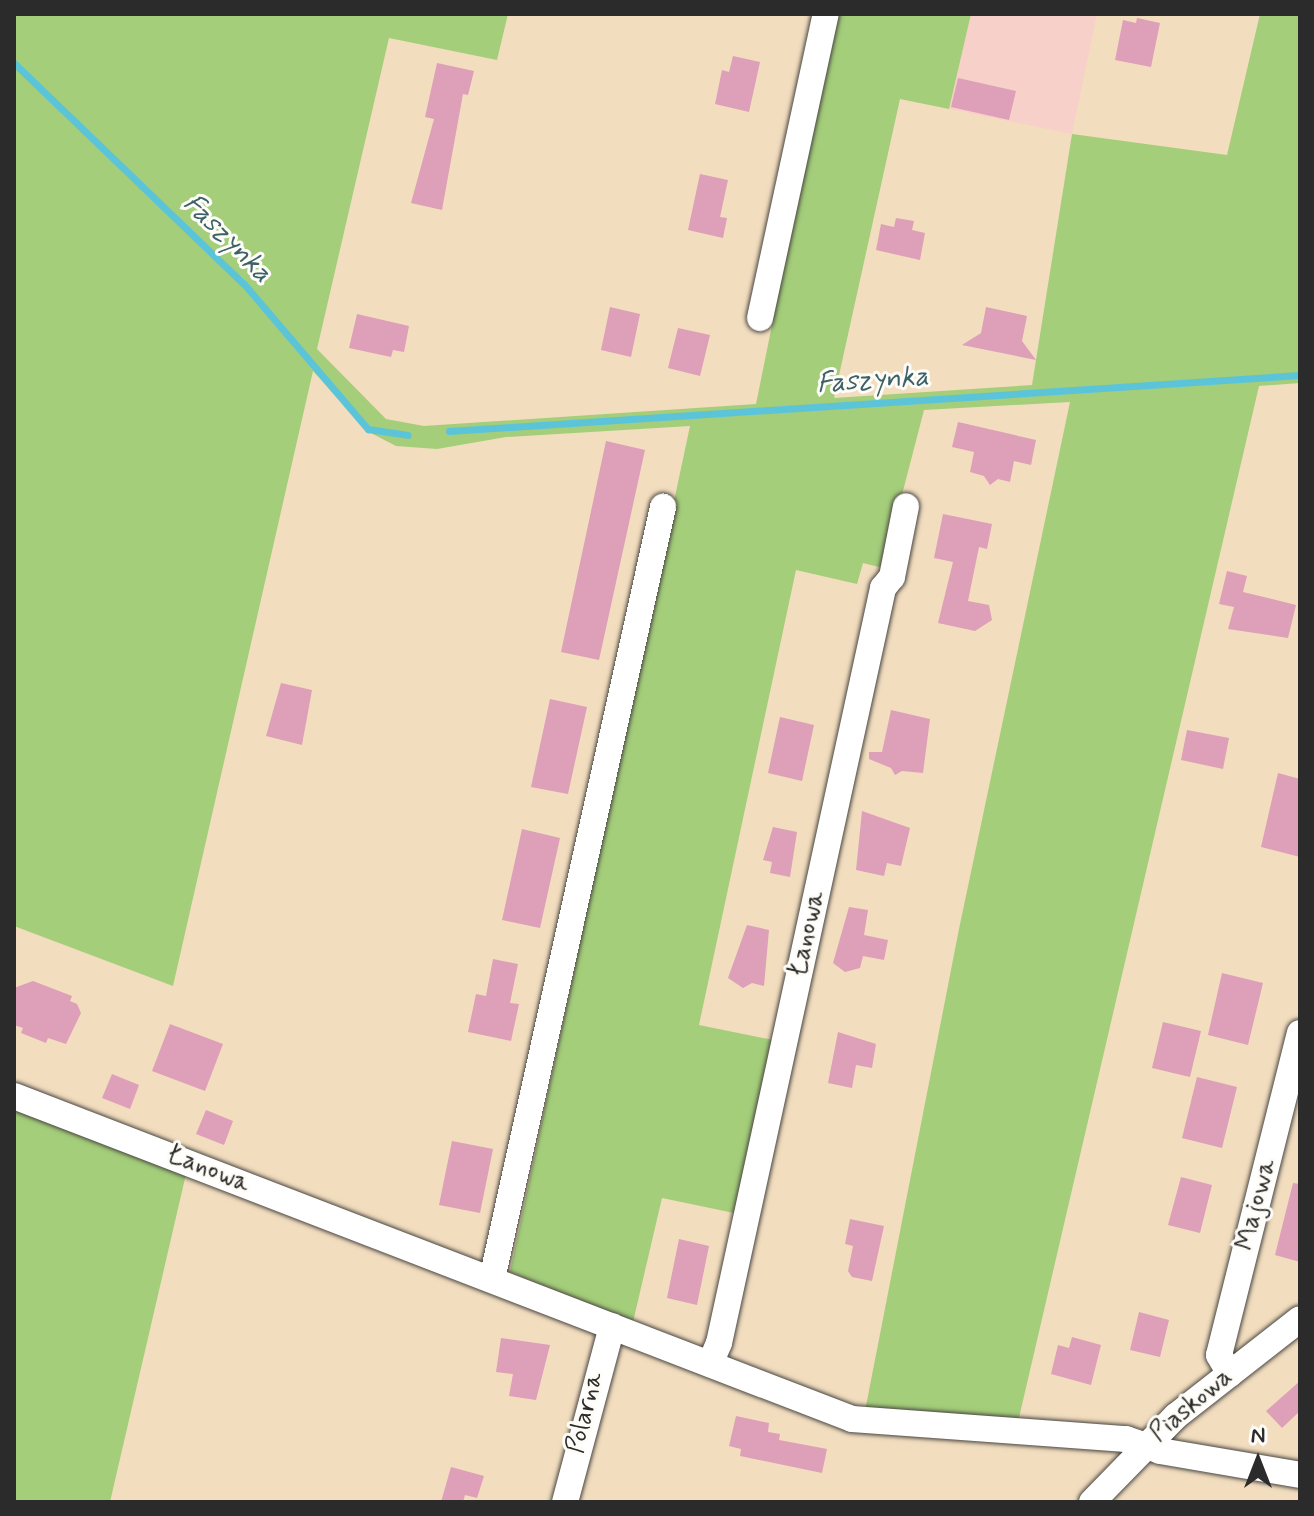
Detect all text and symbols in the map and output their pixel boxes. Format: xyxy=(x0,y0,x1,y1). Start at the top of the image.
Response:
water label: Faszynka xyxy=(175,187,279,291)
water label: Faszynka xyxy=(816,360,930,402)
street label: Łanowa xyxy=(784,888,832,980)
street label: Łanowa xyxy=(162,1140,254,1200)
street label: Majowa xyxy=(1231,1156,1283,1254)
street label: Piaskowa xyxy=(1144,1362,1240,1450)
street label: Polarna xyxy=(561,1369,611,1457)
north arrow xyxy=(1218,1420,1298,1500)
text: N xyxy=(1251,1422,1265,1450)

